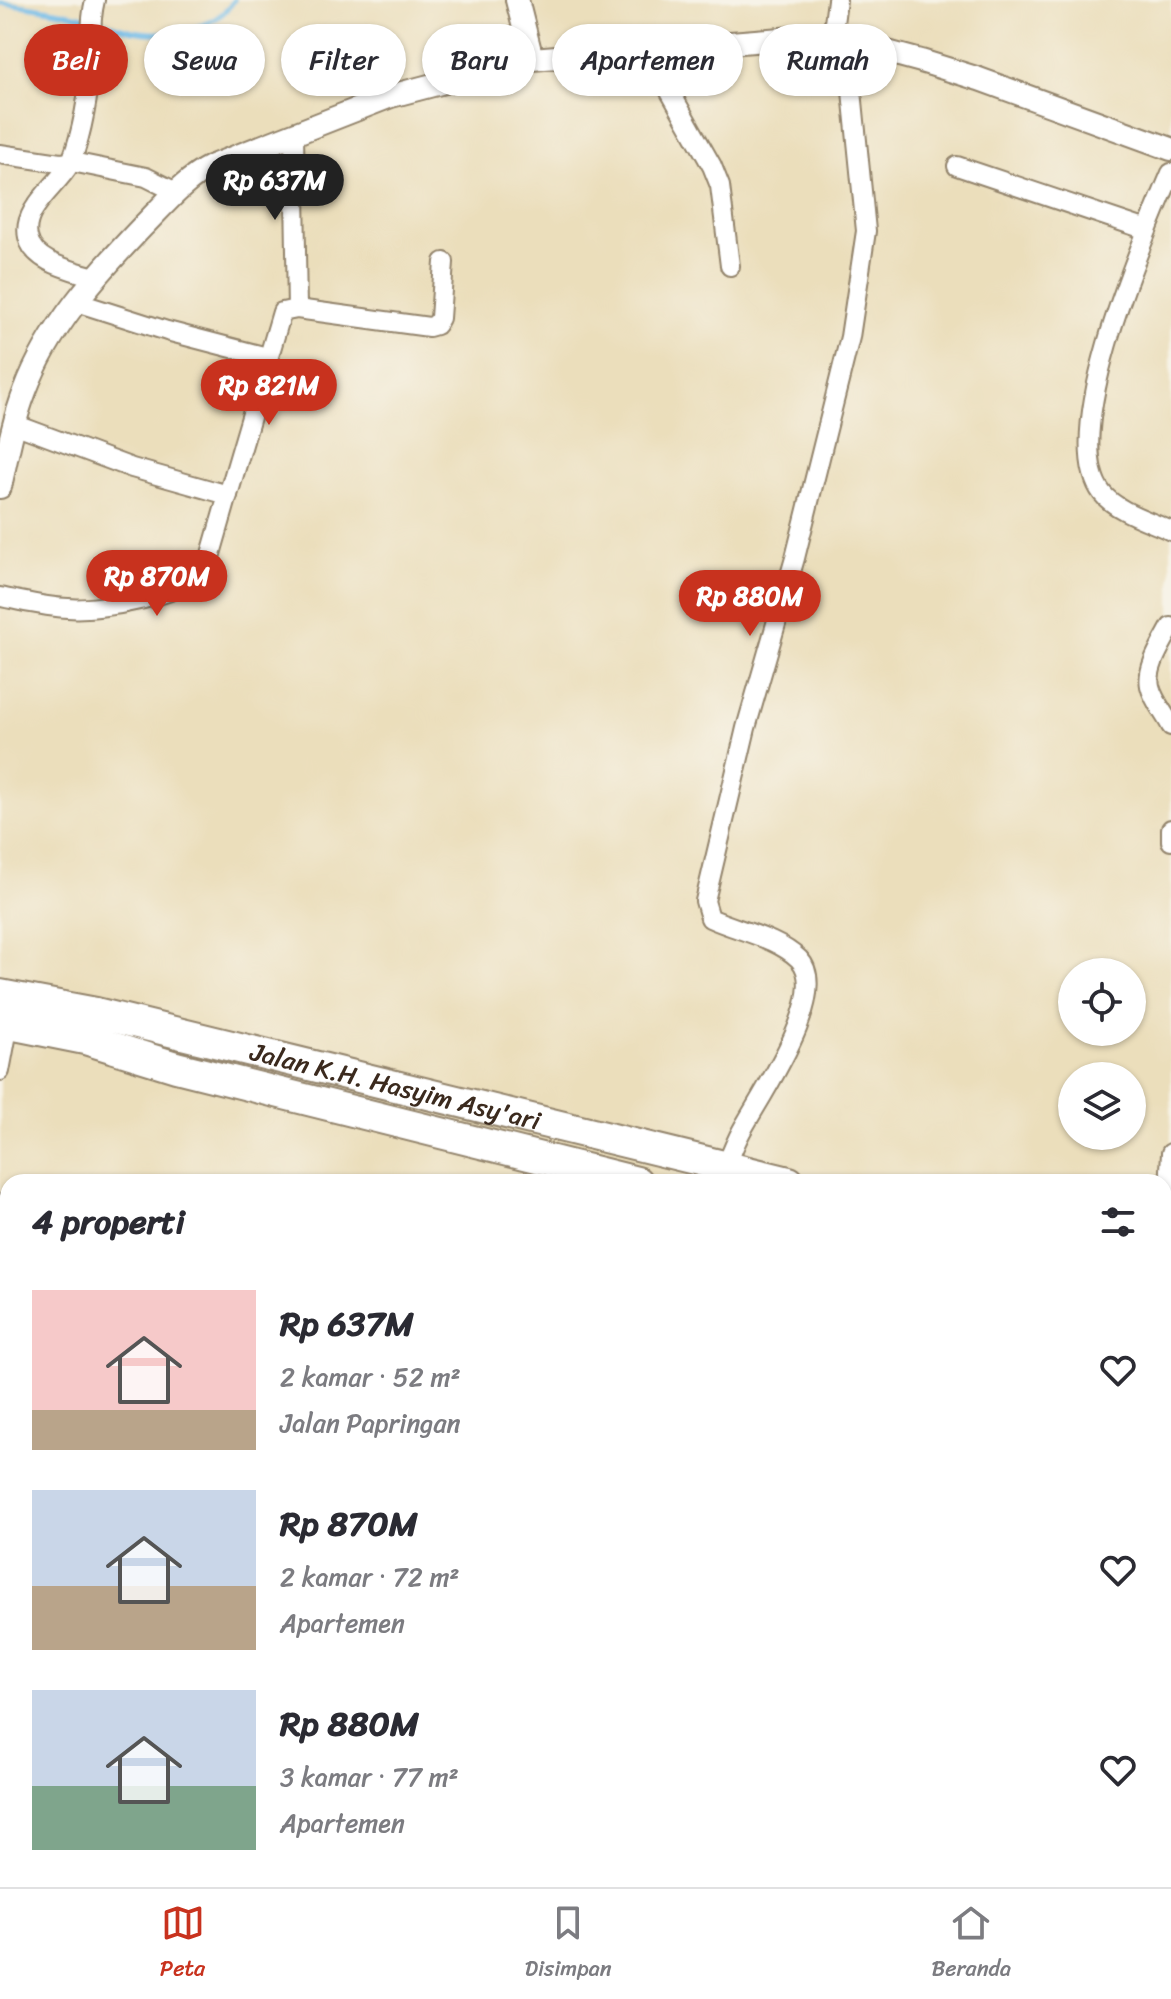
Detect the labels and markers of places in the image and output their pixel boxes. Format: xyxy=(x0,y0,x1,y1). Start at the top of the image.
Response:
pin: Rp 637M xyxy=(201,154,349,222)
pin: Rp 821M xyxy=(195,359,343,427)
pin: Rp 870M xyxy=(83,550,231,618)
pin: Rp 880M xyxy=(676,570,824,638)

